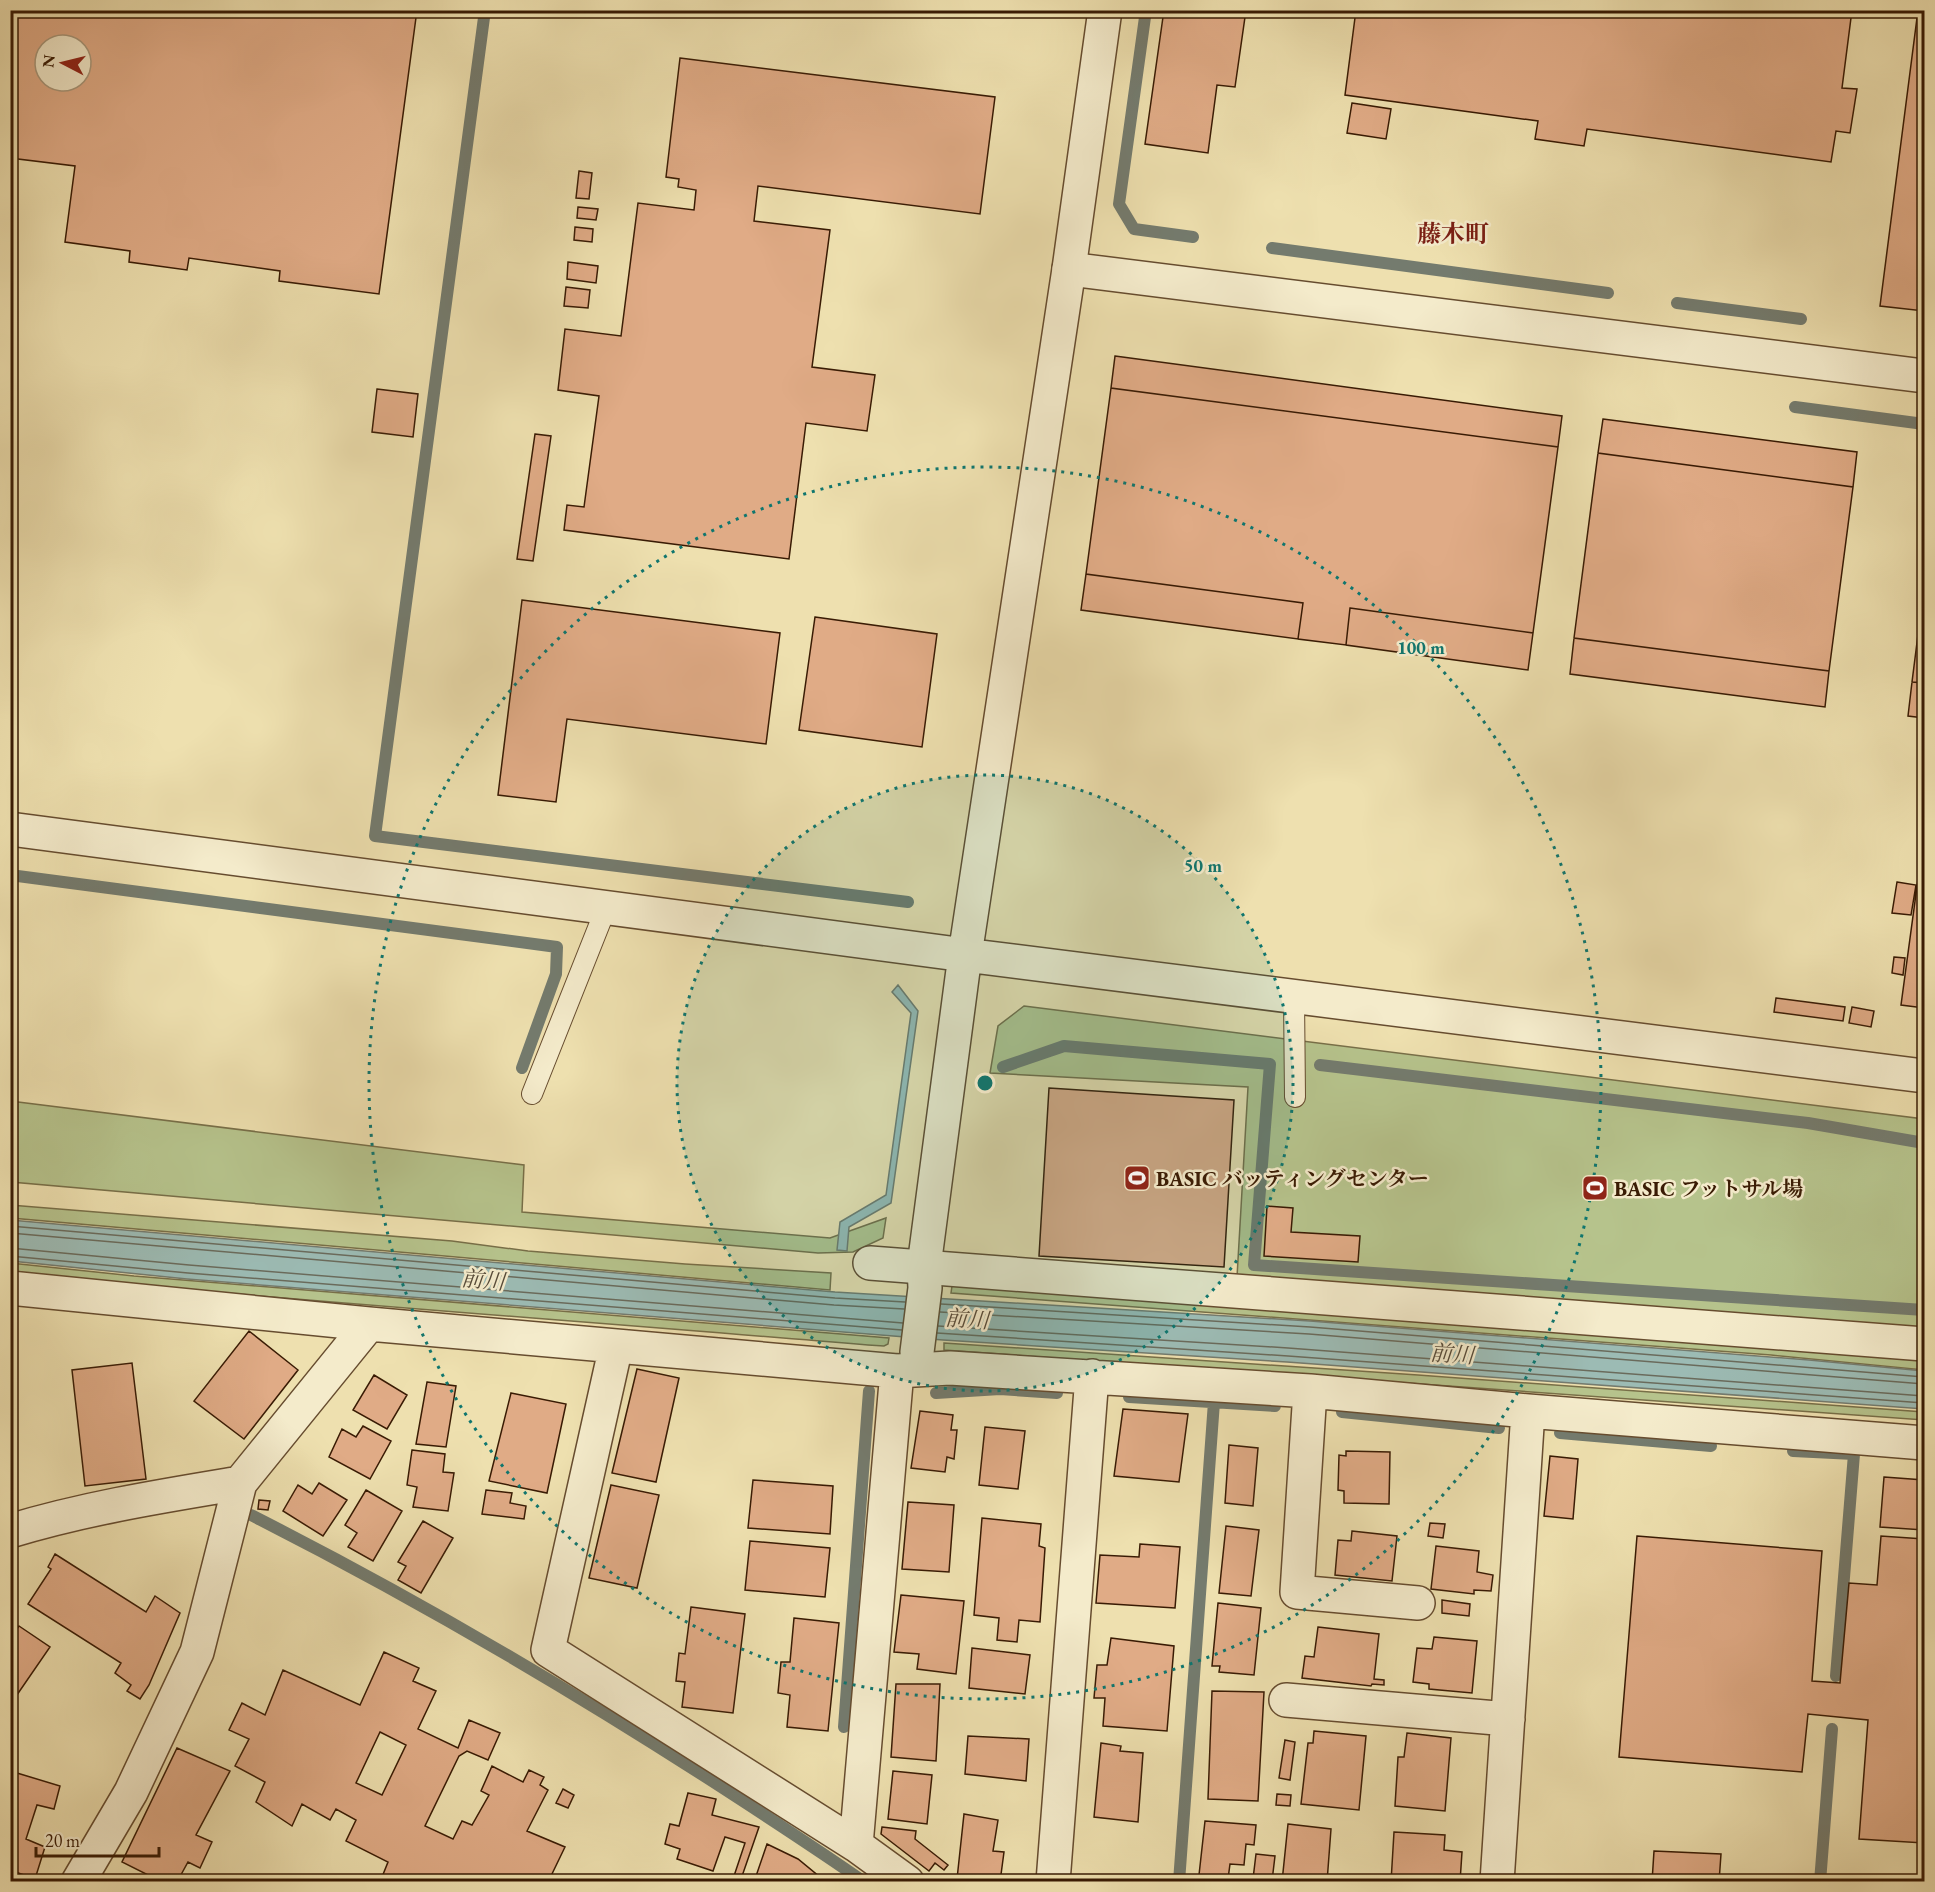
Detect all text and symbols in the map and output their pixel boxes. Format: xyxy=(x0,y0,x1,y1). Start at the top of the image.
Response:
north arrow xyxy=(33,33,93,93)
text: N xyxy=(37,53,60,69)
district label: 藤木町 xyxy=(1417,218,1489,249)
text: 100 m xyxy=(1397,636,1445,659)
text: 50 m xyxy=(1184,854,1222,877)
centre of rings xyxy=(975,1073,995,1093)
sports icon: BASIC バッティングセンター xyxy=(1122,1163,1152,1193)
place label: BASIC バッティングセンター xyxy=(1156,1165,1429,1192)
sports icon: BASIC フットサル場 xyxy=(1580,1173,1610,1203)
place label: BASIC フットサル場 xyxy=(1614,1175,1803,1202)
water label: 前川 xyxy=(460,1264,508,1297)
water label: 前川 xyxy=(944,1303,992,1335)
water label: 前川 xyxy=(1429,1338,1477,1370)
scale bar xyxy=(36,1820,159,1858)
text: 20 m xyxy=(45,1829,80,1852)

